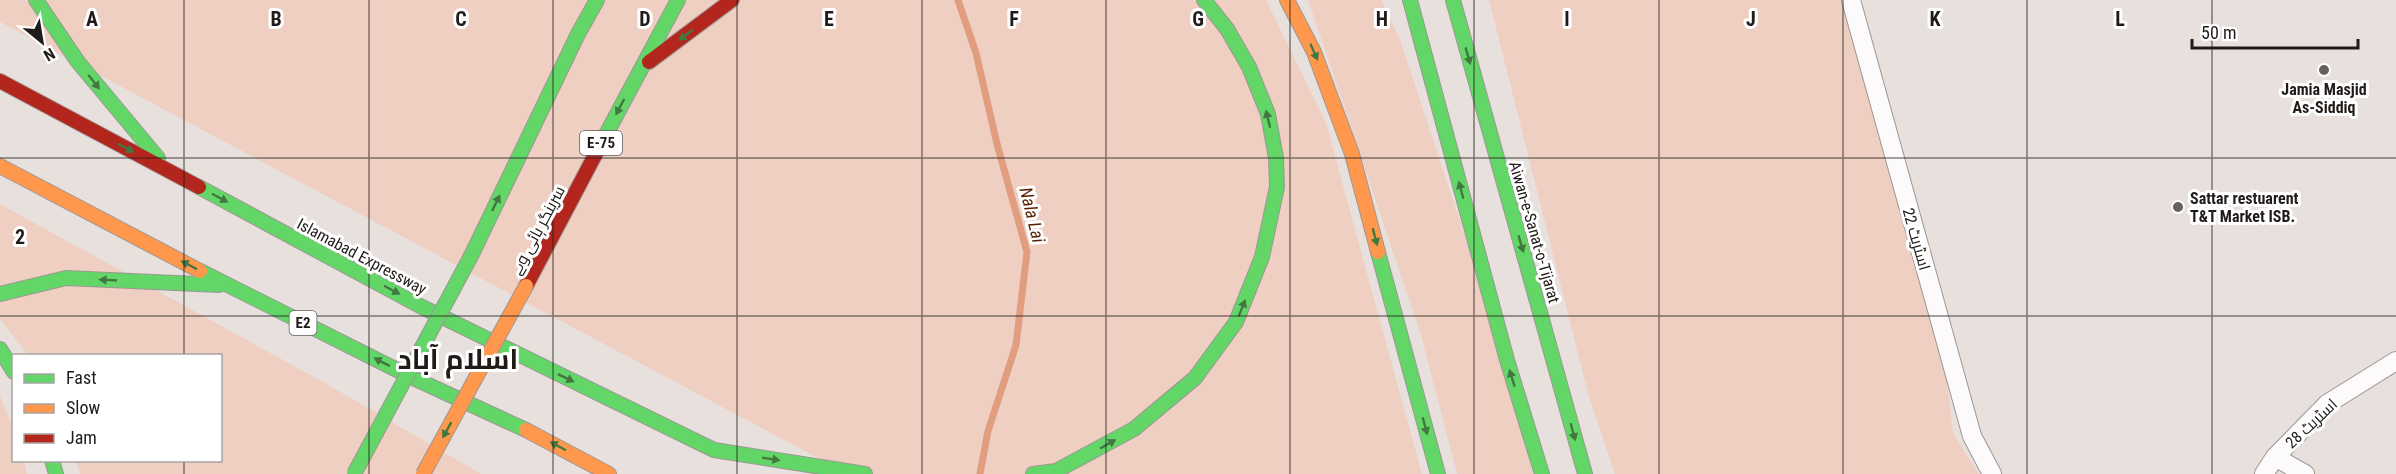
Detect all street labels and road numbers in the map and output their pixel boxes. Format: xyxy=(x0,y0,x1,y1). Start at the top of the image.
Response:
road number: E-75 xyxy=(580,131,622,155)
street label: Aiwan-e-Sanat-o-Tijarat xyxy=(1505,159,1564,305)
street label: سرینگر ہائی وے xyxy=(506,183,570,278)
street label: اسٹریٹ 22 xyxy=(1899,206,1934,272)
street label: Islamabad Expressway xyxy=(294,214,430,299)
road number: E2 xyxy=(290,311,316,335)
street label: اسٹریٹ 28 xyxy=(2282,395,2341,452)

